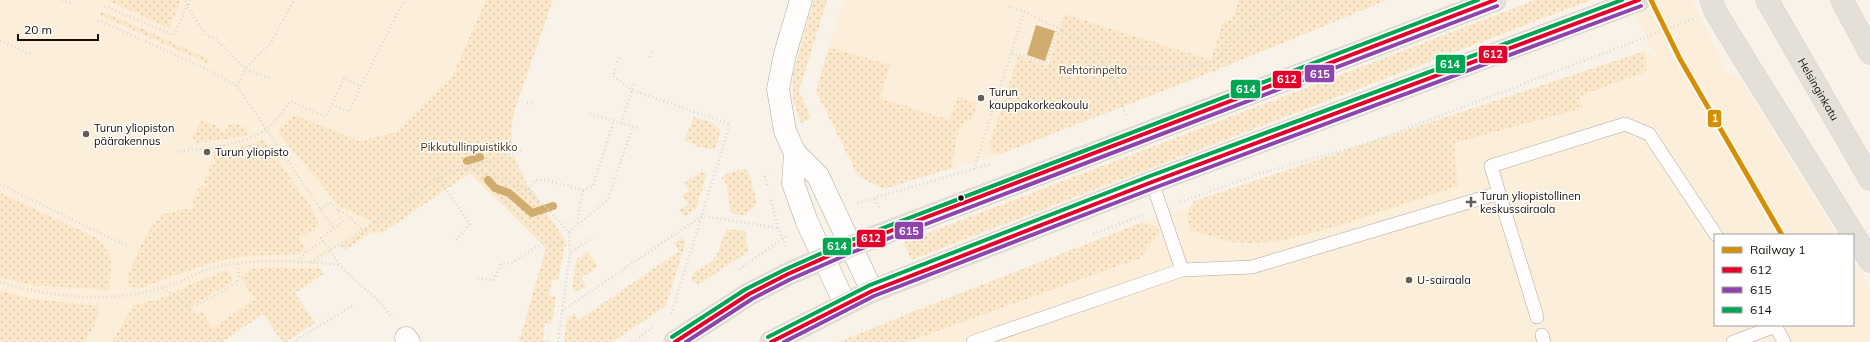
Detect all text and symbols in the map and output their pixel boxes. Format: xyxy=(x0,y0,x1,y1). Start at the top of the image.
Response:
scale bar xyxy=(18,16,98,42)
text: 20 m xyxy=(24,22,52,37)
line badge: 612 xyxy=(1478,45,1508,64)
text: 612 xyxy=(1483,47,1503,61)
line badge: 614 xyxy=(1435,54,1466,74)
street label: Helsinginkatu xyxy=(1795,56,1842,123)
text: 614 xyxy=(1440,57,1460,71)
park label: Rehtorinpelto xyxy=(1059,63,1127,77)
line badge: 615 xyxy=(1304,64,1335,83)
text: 615 xyxy=(1310,67,1330,81)
line badge: 612 xyxy=(1272,70,1302,89)
text: 612 xyxy=(1277,72,1297,86)
line badge: 614 xyxy=(1230,79,1261,99)
text: 614 xyxy=(1236,82,1256,96)
place label: Turun kauppakorkeakoulu xyxy=(989,85,1088,112)
marker: Turun kauppakorkeakoulu xyxy=(976,93,986,103)
line badge: 1 xyxy=(1707,109,1722,128)
text: 1 xyxy=(1712,111,1719,125)
place label: Turun yliopiston päärakennus xyxy=(94,121,174,148)
marker: Turun yliopiston päärakennus xyxy=(81,129,91,139)
park label: Pikkutullinpuistikko xyxy=(421,140,517,154)
place label: Turun yliopisto xyxy=(215,145,289,159)
marker: Turun yliopisto xyxy=(202,147,212,157)
place label: Turun yliopistollinen keskussairaala xyxy=(1480,189,1581,216)
unlabelled marker xyxy=(956,193,966,203)
marker: Turun yliopistollinen keskussairaala xyxy=(1465,196,1477,208)
line badge: 615 xyxy=(894,221,924,240)
text: 615 xyxy=(899,224,919,238)
line badge: 612 xyxy=(856,229,886,248)
text: 612 xyxy=(861,231,881,245)
legend xyxy=(1714,234,1854,326)
line badge: 614 xyxy=(822,237,852,256)
text: 614 xyxy=(827,239,847,253)
text: Railway 1 xyxy=(1750,242,1805,257)
text: 612 xyxy=(1750,262,1772,277)
place label: U-sairaala xyxy=(1417,273,1471,287)
marker: U-sairaala xyxy=(1404,275,1414,285)
text: 615 xyxy=(1750,282,1772,297)
text: 614 xyxy=(1750,302,1772,317)

